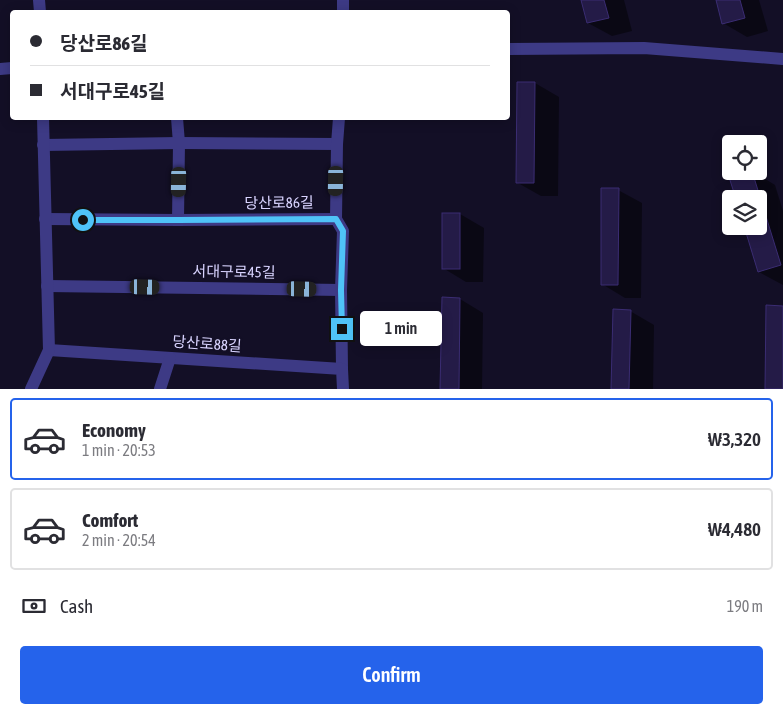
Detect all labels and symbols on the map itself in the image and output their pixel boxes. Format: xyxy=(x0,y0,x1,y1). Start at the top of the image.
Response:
car xyxy=(328,166,343,196)
car xyxy=(171,167,186,197)
street label: 당산로86길 xyxy=(244,193,314,212)
route start xyxy=(72,209,94,231)
street label: 서대구로45길 xyxy=(192,262,276,281)
car xyxy=(129,279,160,295)
car xyxy=(286,281,317,297)
callout: 1 min xyxy=(360,312,442,346)
route end xyxy=(331,318,353,340)
street label: 당산로88길 xyxy=(172,333,242,354)

